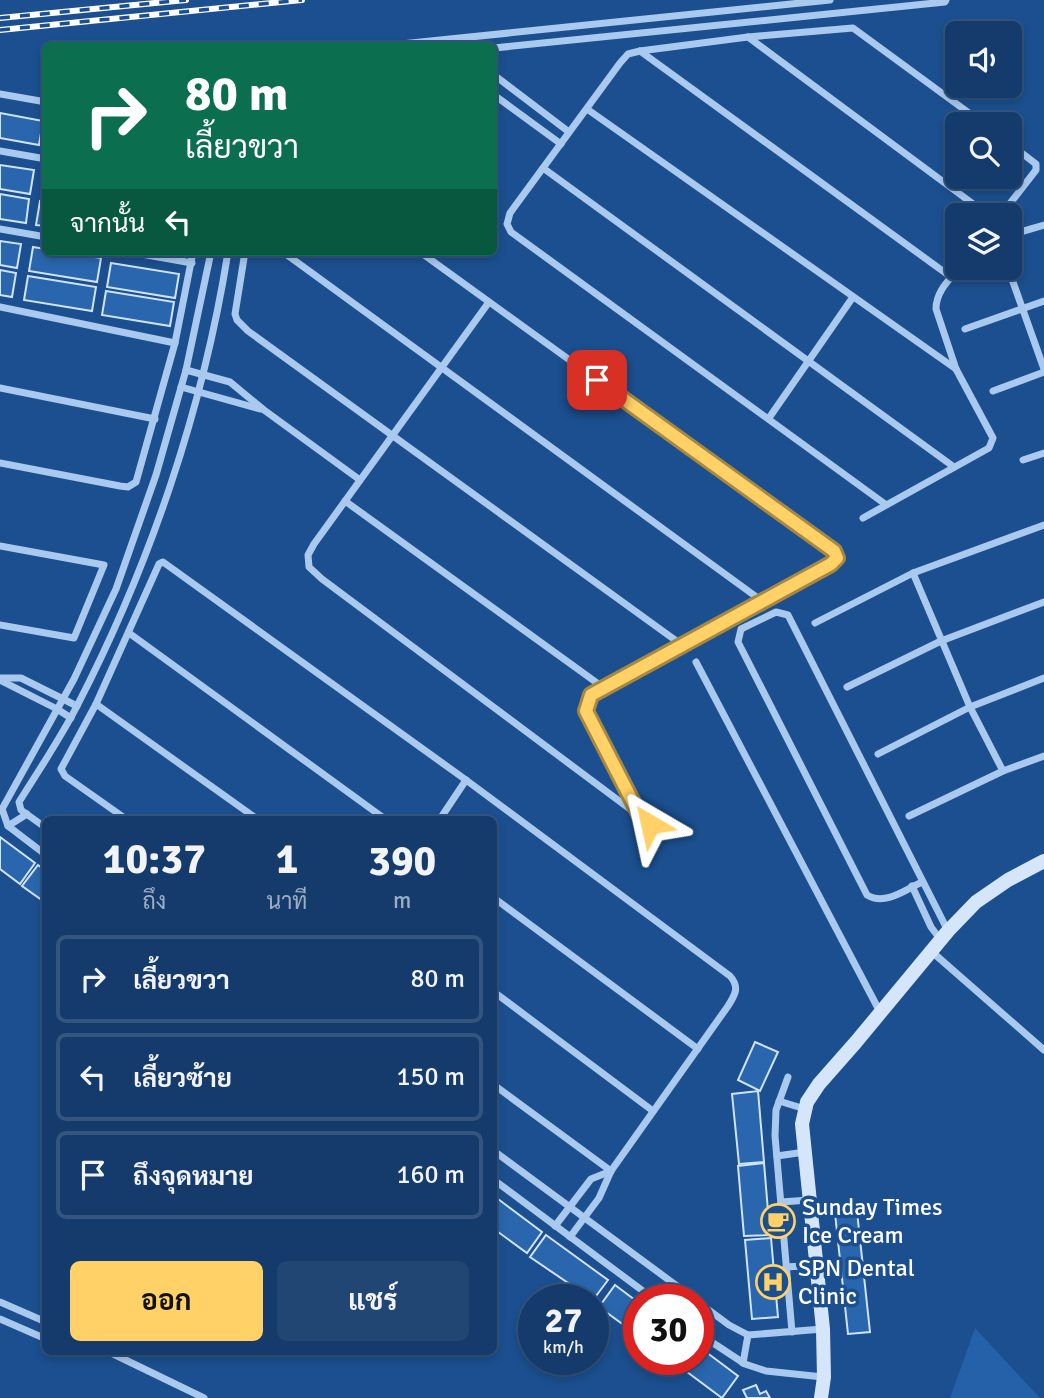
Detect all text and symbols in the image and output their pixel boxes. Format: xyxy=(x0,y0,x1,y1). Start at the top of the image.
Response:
map controls xyxy=(945,21,1022,280)
button: sound xyxy=(945,21,1022,98)
text: 80 m xyxy=(185,64,288,124)
icon: right xyxy=(70,70,161,161)
button: search xyxy=(945,112,1022,189)
text: เลี้ยวขวา xyxy=(185,128,299,167)
icon: left xyxy=(159,203,197,241)
button: layers xyxy=(945,203,1022,280)
text: จากนั้น xyxy=(70,208,145,240)
pin xyxy=(567,350,627,410)
icon: arrive xyxy=(578,361,616,399)
position arrow xyxy=(613,787,687,861)
text: 10:37 xyxy=(103,834,206,885)
text: 1 xyxy=(276,834,298,885)
text: 390 xyxy=(368,836,436,887)
text: m xyxy=(393,886,411,915)
text: ถึง xyxy=(142,887,166,916)
text: นาที xyxy=(267,887,307,916)
icon: right xyxy=(74,960,112,998)
text: 80 m xyxy=(410,963,465,995)
text: เลี้ยวขวา xyxy=(133,965,230,997)
icon: left xyxy=(74,1058,112,1096)
text: 150 m xyxy=(396,1061,465,1093)
text: เลี้ยวซ้าย xyxy=(133,1063,232,1095)
icon: arrive xyxy=(74,1156,112,1194)
text: 160 m xyxy=(396,1159,465,1191)
text: ถึงจุดหมาย xyxy=(133,1161,254,1193)
place label: Sunday Times Ice Cream xyxy=(802,1192,943,1250)
cafe icon: Sunday Times Ice Cream xyxy=(759,1202,797,1240)
place label: SPN Dental Clinic xyxy=(798,1253,915,1311)
button: ออก xyxy=(70,1261,263,1341)
button: แชร์ xyxy=(277,1261,469,1341)
hospital icon: SPN Dental Clinic xyxy=(754,1263,792,1301)
speed limit sign: 30 xyxy=(623,1284,714,1375)
text: 27 xyxy=(545,1299,582,1342)
text: km/h xyxy=(543,1336,584,1358)

